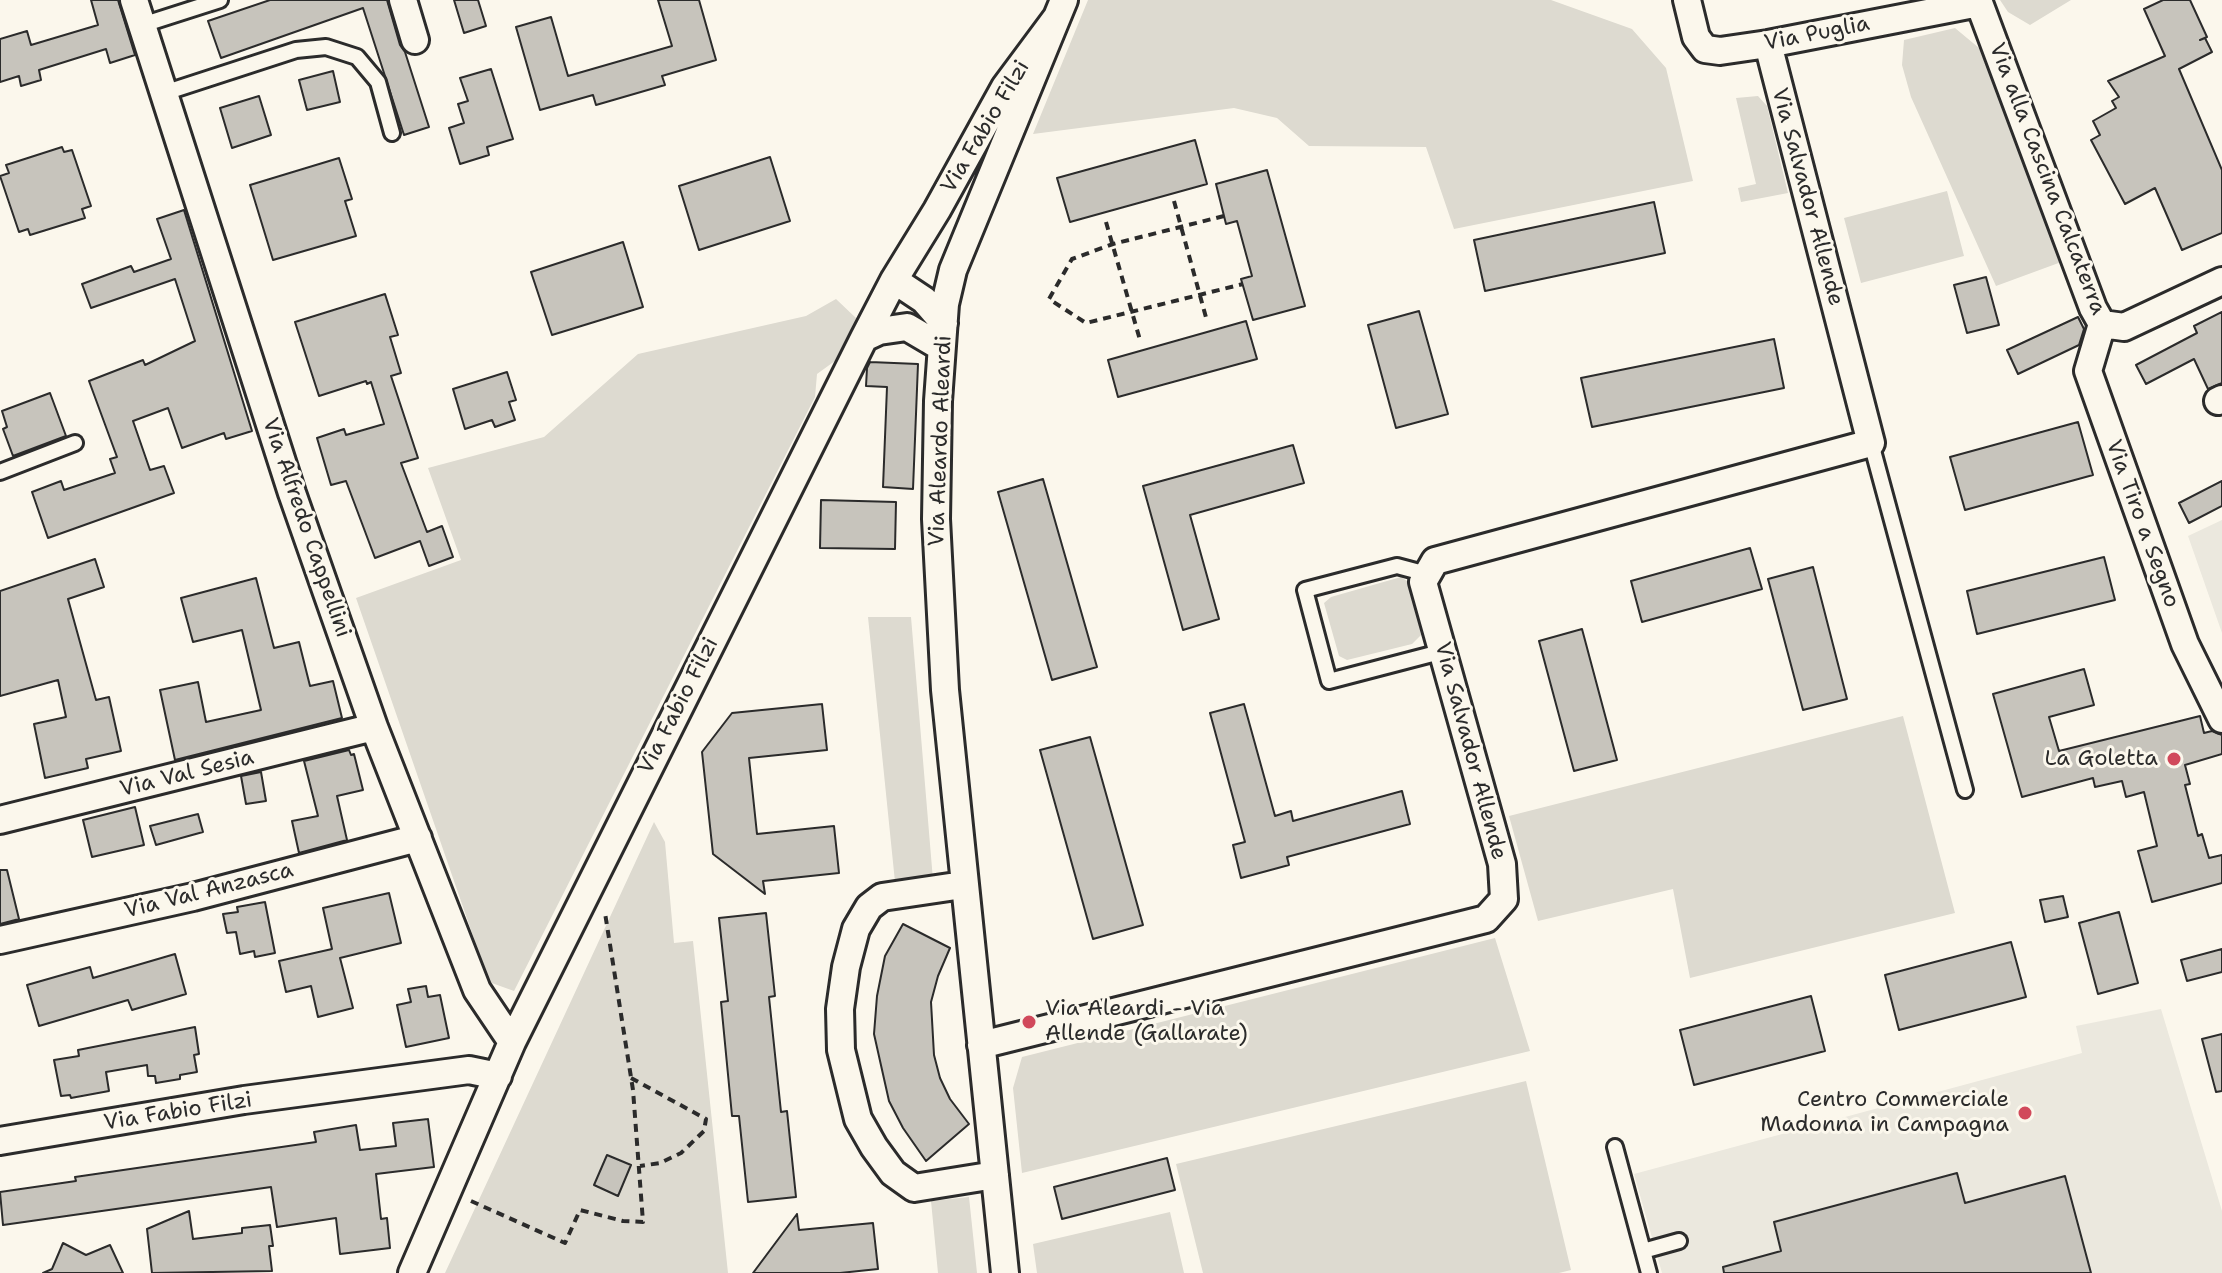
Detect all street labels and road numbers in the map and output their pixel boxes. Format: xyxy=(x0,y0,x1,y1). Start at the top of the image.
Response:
street label: Via Puglia xyxy=(1762,11,1872,57)
street label: Via alla Cascina Calcaterra xyxy=(1983,39,2111,319)
street label: Via Fabio Filzi xyxy=(936,56,1036,198)
street label: Via Salvador Allende xyxy=(1765,85,1849,309)
street label: Via Aleardo Aleardi xyxy=(924,335,958,547)
street label: Via Alfredo Cappellini xyxy=(256,415,356,641)
street label: Via Tiro a Segno xyxy=(2099,437,2185,611)
street label: Via Fabio Filzi xyxy=(633,633,725,779)
street label: Via Salvador Allende xyxy=(1428,639,1512,863)
street label: Via Val Sesia xyxy=(118,745,256,803)
street label: Via Val Anzasca xyxy=(122,857,296,925)
street label: Via Fabio Filzi xyxy=(102,1087,254,1137)

